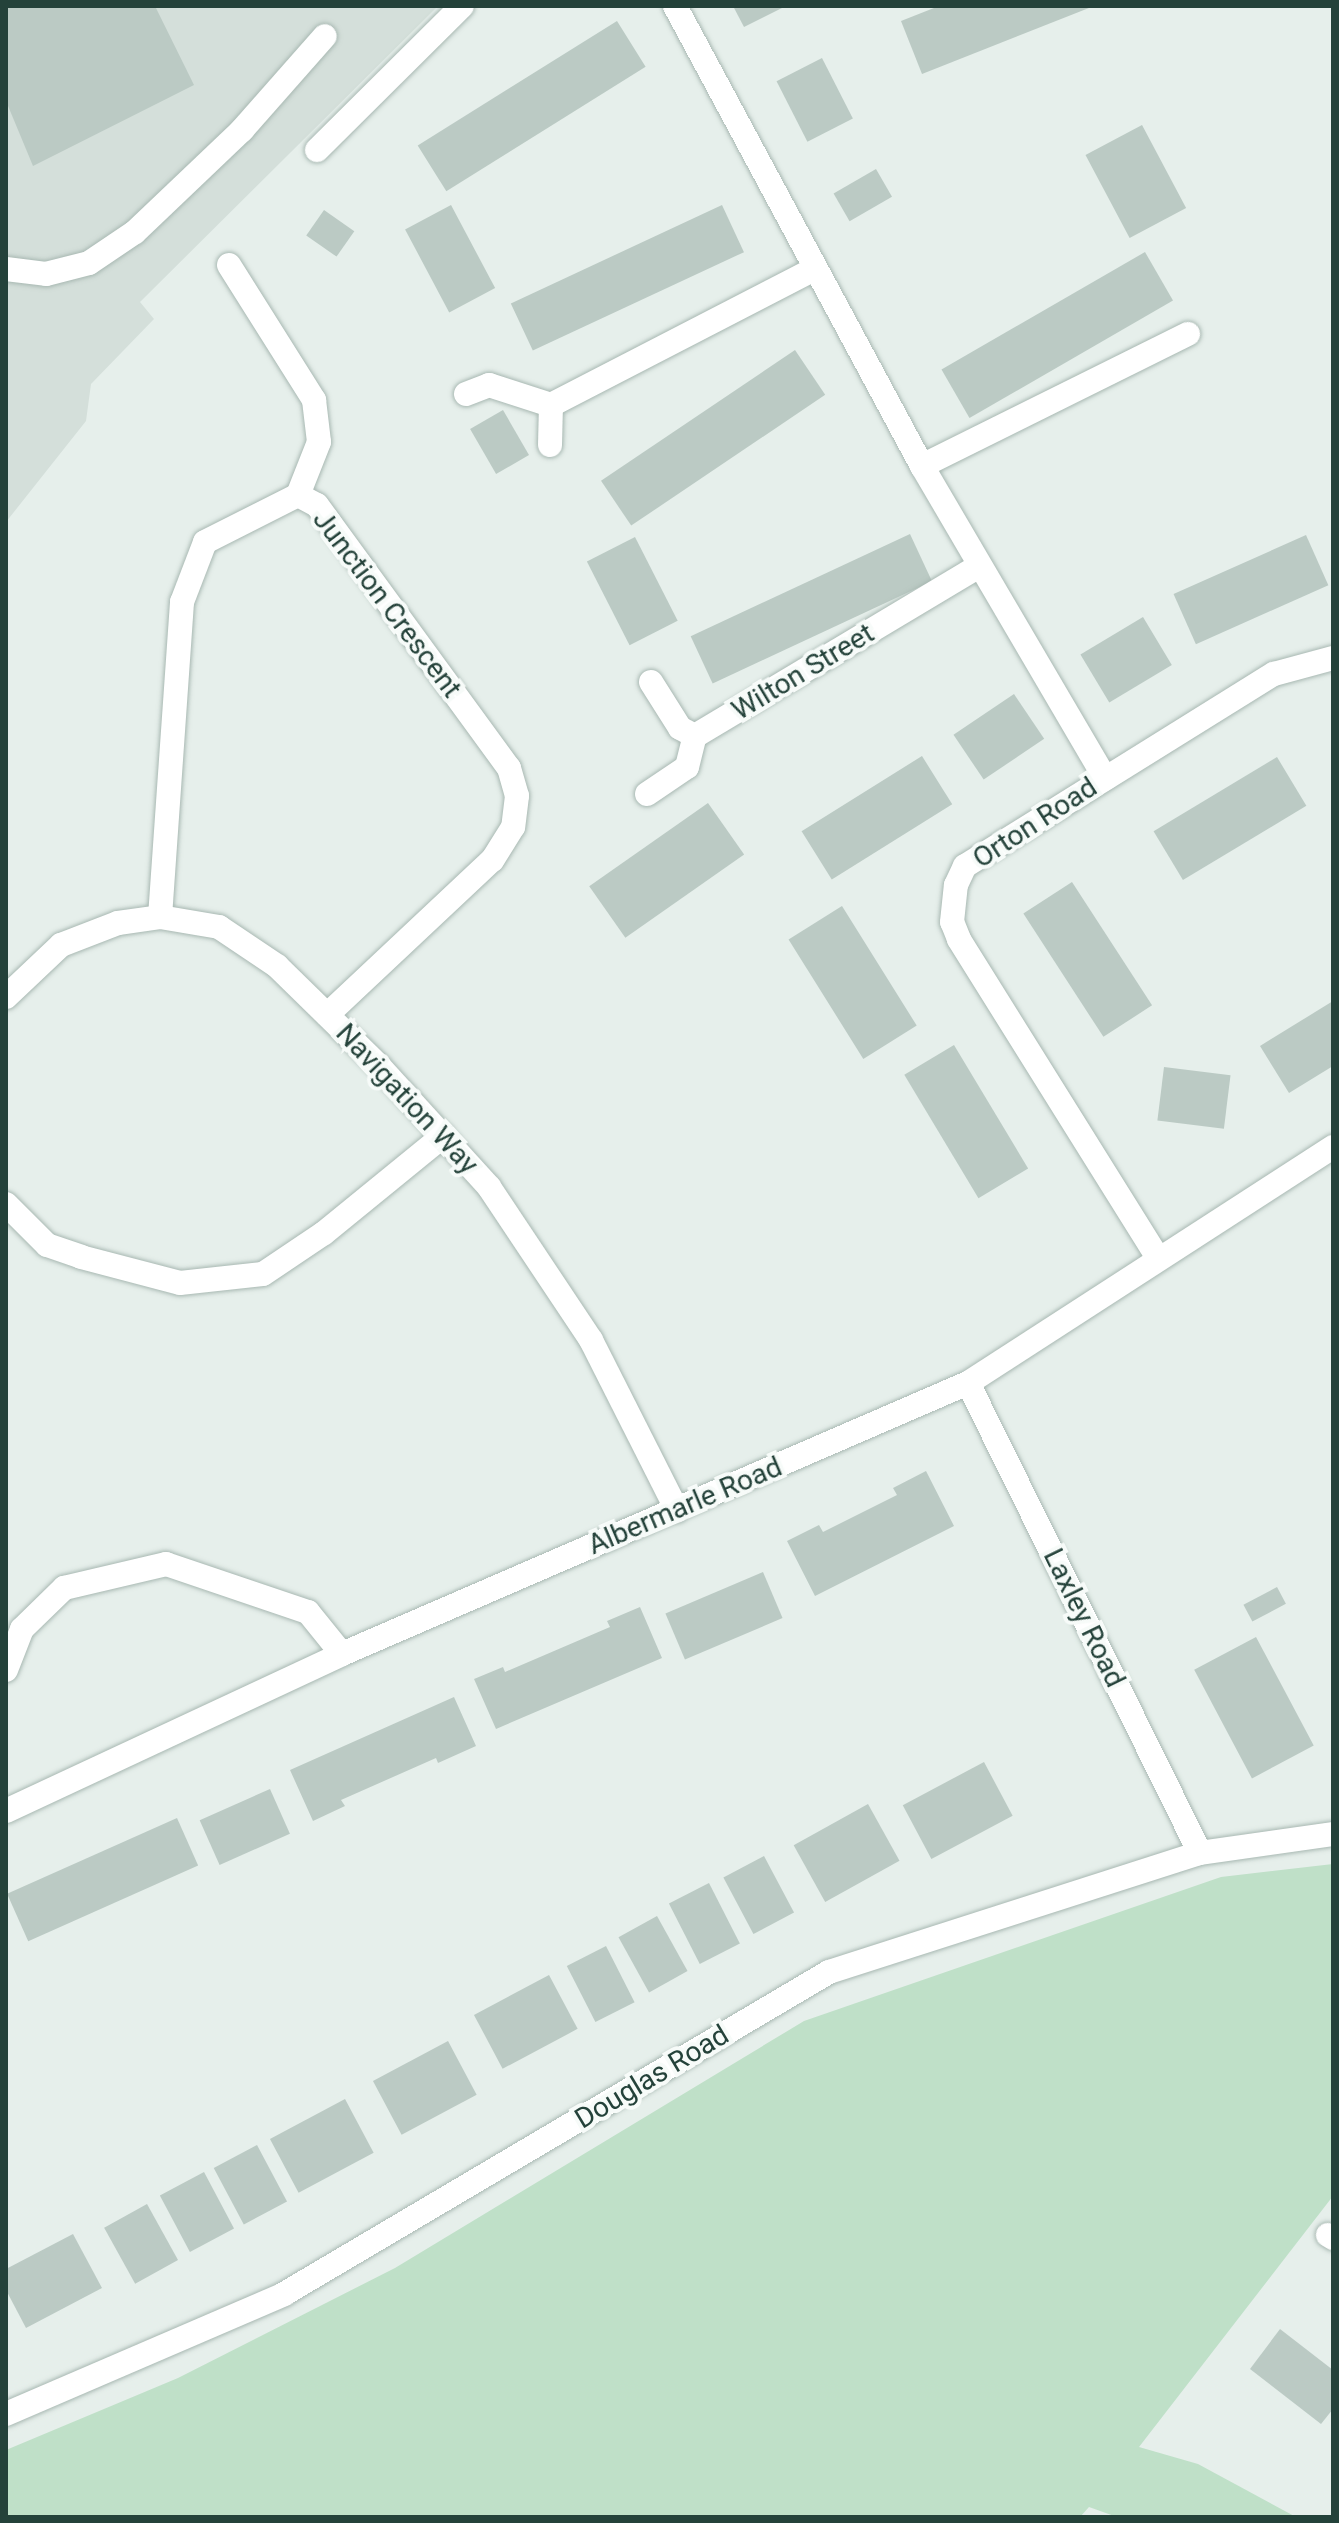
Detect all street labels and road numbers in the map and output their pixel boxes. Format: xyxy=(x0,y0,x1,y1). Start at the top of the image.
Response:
street label: Junction Crescent xyxy=(306,504,468,704)
street label: Wilton Street xyxy=(726,617,880,727)
street label: Orton Road xyxy=(967,771,1103,875)
street label: Navigation Way xyxy=(329,1017,485,1181)
street label: Albermarle Road xyxy=(583,1450,787,1562)
street label: Laxley Road xyxy=(1036,1543,1132,1693)
street label: Douglas Road xyxy=(569,2018,735,2136)

